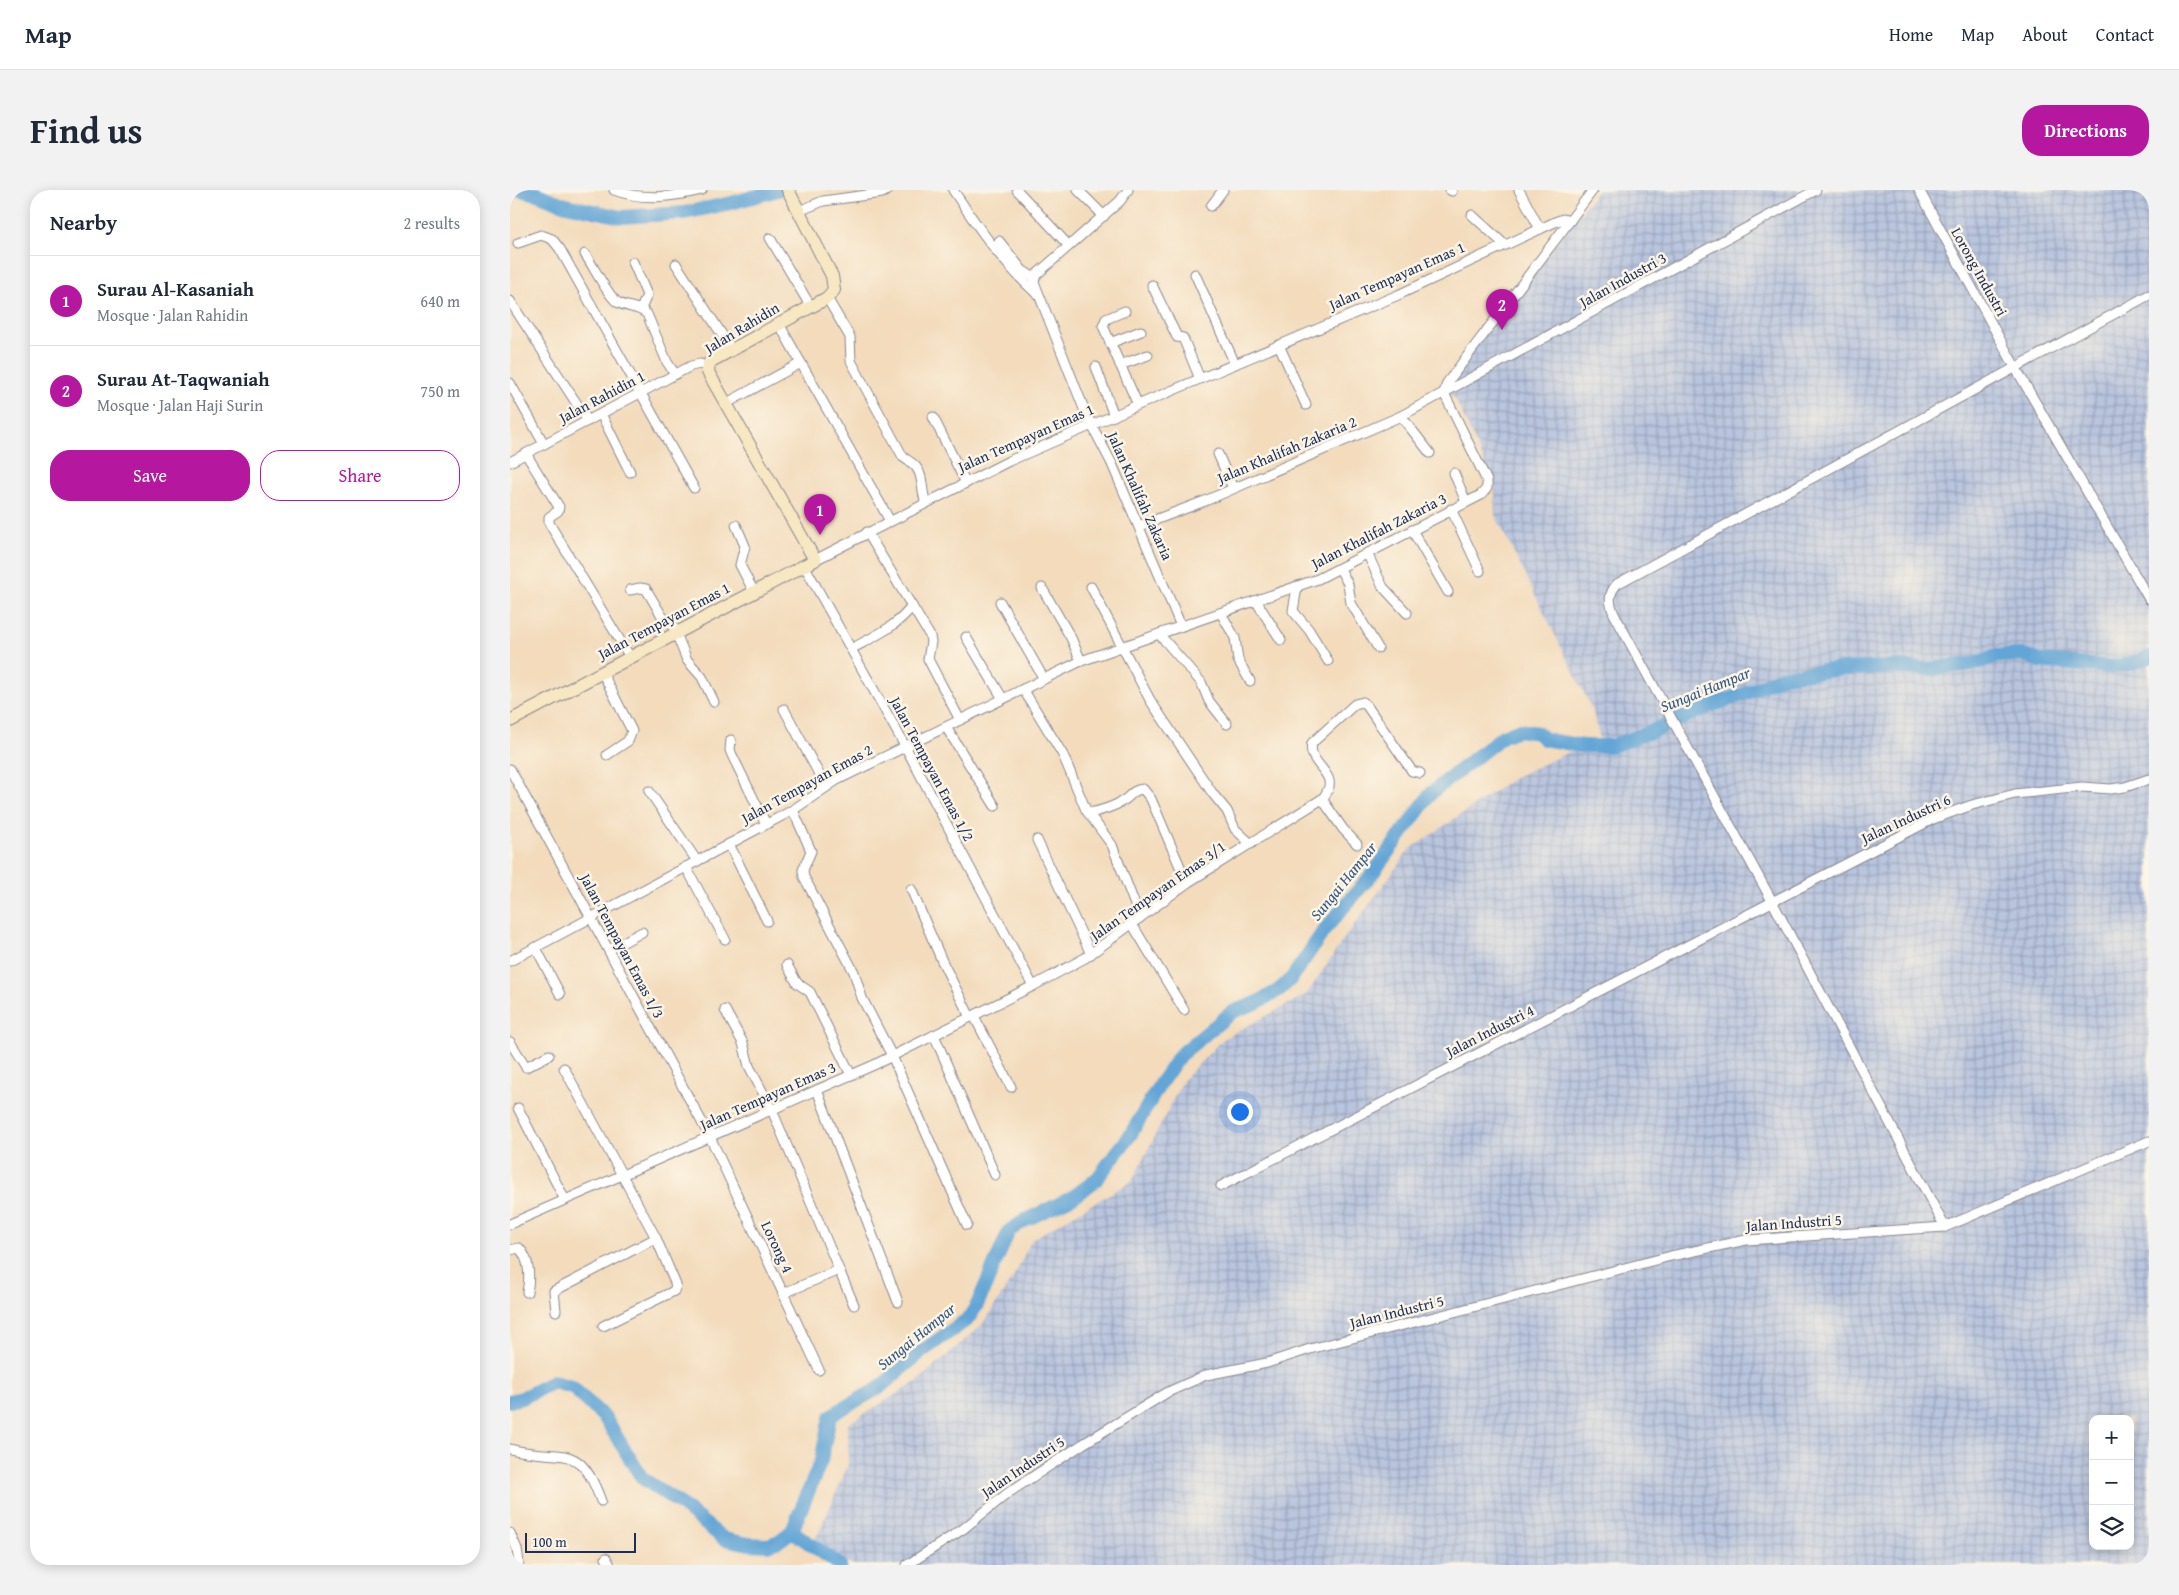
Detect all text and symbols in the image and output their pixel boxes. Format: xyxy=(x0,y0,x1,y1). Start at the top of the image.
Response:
text: Map xyxy=(25,17,72,52)
text: Home xyxy=(1889,21,1933,48)
text: Map xyxy=(1961,21,1994,48)
text: About xyxy=(2022,21,2068,48)
text: Contact xyxy=(2096,21,2154,48)
text: Find us xyxy=(30,105,143,156)
button: Directions xyxy=(2022,105,2149,156)
text: Nearby xyxy=(50,207,117,238)
text: 2 results xyxy=(403,211,460,235)
street label: Lorong Industri xyxy=(1946,224,2013,320)
street label: Jalan Tempayan Emas 1 xyxy=(1324,236,1468,316)
street label: Jalan Industri 3 xyxy=(1574,247,1670,313)
text: Surau Al-Kasaniah xyxy=(97,275,254,303)
text: 1 xyxy=(62,289,70,313)
text: 640 m xyxy=(420,289,460,313)
pin: 2 xyxy=(1486,289,1518,330)
street label: Jalan Rahidin xyxy=(699,297,784,359)
text: Mosque · Jalan Rahidin xyxy=(97,303,248,327)
text: Surau At-Taqwaniah xyxy=(97,365,270,393)
street label: Jalan Rahidin 1 xyxy=(553,365,648,429)
text: 2 xyxy=(62,379,70,403)
text: 750 m xyxy=(420,379,460,403)
text: Mosque · Jalan Haji Surin xyxy=(97,393,263,417)
street label: Jalan Tempayan Emas 1 xyxy=(953,398,1097,478)
street label: Jalan Khalifah Zakaria 2 xyxy=(1212,411,1360,489)
street label: Jalan Khalifah Zakaria xyxy=(1102,426,1178,563)
button: Save xyxy=(50,450,250,501)
button: Share xyxy=(260,450,460,501)
street label: Jalan Khalifah Zakaria 3 xyxy=(1306,487,1450,575)
pin: 1 xyxy=(804,494,836,535)
street label: Jalan Tempayan Emas 1 xyxy=(592,577,733,665)
water label: Sungai Hampar xyxy=(1656,660,1755,718)
street label: Jalan Tempayan Emas 1/2 xyxy=(884,691,979,845)
street label: Jalan Tempayan Emas 2 xyxy=(736,739,876,829)
street label: Jalan Industri 6 xyxy=(1856,789,1954,849)
street label: Jalan Tempayan Emas 3/1 xyxy=(1084,836,1230,946)
water label: Sungai Hampar xyxy=(1304,836,1383,926)
street label: Jalan Tempayan Emas 1/3 xyxy=(574,868,669,1022)
street label: Jalan Industri 4 xyxy=(1440,999,1537,1063)
street label: Jalan Tempayan Emas 3 xyxy=(695,1056,839,1136)
your location xyxy=(1227,1099,1253,1125)
street label: Jalan Industri 5 xyxy=(1743,1209,1843,1236)
street label: Lorong 4 xyxy=(756,1217,799,1276)
street label: Jalan Industri 5 xyxy=(1346,1290,1446,1334)
water label: Sungai Hampar xyxy=(871,1296,961,1375)
map controls xyxy=(2089,1415,2134,1550)
button: + xyxy=(2089,1415,2134,1460)
street label: Jalan Industri 5 xyxy=(975,1431,1068,1503)
button: − xyxy=(2089,1460,2134,1505)
button: layers xyxy=(2089,1505,2134,1550)
scale bar xyxy=(525,1530,636,1553)
text: 100 m xyxy=(532,1532,567,1552)

